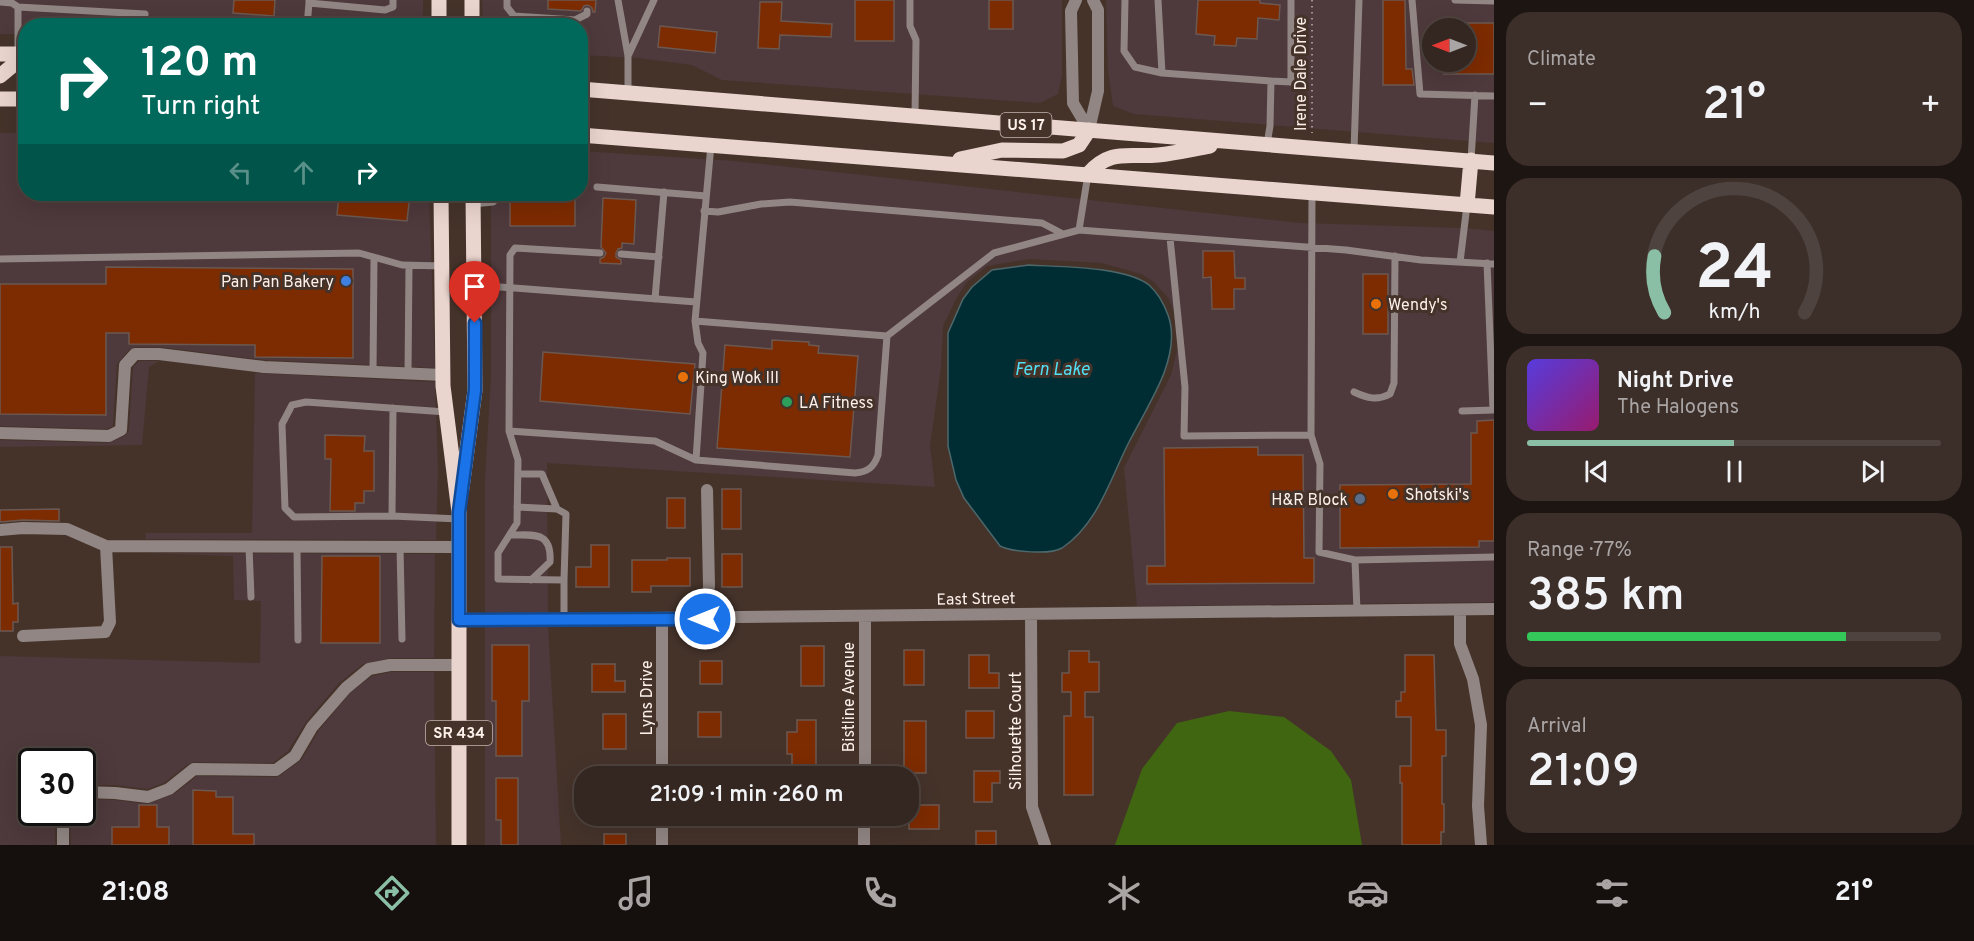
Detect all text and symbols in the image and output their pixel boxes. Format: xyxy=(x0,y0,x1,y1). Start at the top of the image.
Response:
street label: Irene Dale Drive xyxy=(1292,17,1312,131)
north arrow xyxy=(1422,18,1476,72)
map controls xyxy=(1422,18,1476,72)
text: 120 m xyxy=(141,38,258,91)
icon: right xyxy=(42,42,120,120)
text: Climate xyxy=(1527,47,1596,73)
text: 21° xyxy=(1702,78,1766,135)
text: − xyxy=(1527,86,1548,128)
text: + xyxy=(1920,86,1941,128)
text: Turn right xyxy=(141,90,260,124)
road number: US 17 xyxy=(1000,113,1052,137)
icon: left xyxy=(224,156,257,189)
icon: ahead xyxy=(287,156,320,189)
icon: right xyxy=(350,156,383,189)
text: 24 xyxy=(1695,232,1773,311)
pin xyxy=(449,261,500,323)
icon: arrive xyxy=(458,270,491,303)
place label: Pan Pan Bakery xyxy=(221,273,334,293)
marker: Pan Pan Bakery xyxy=(339,274,353,288)
place label: Wendy's xyxy=(1388,296,1448,316)
marker: Wendy's xyxy=(1369,297,1383,311)
text: km/h xyxy=(1708,300,1760,327)
water label: Fern Lake xyxy=(1014,359,1090,382)
text: Night Drive xyxy=(1617,368,1734,395)
place label: King Wok III xyxy=(695,369,779,389)
marker: King Wok III xyxy=(676,370,690,384)
place label: LA Fitness xyxy=(799,394,873,414)
marker: LA Fitness xyxy=(780,395,794,409)
text: The Halogens xyxy=(1617,395,1739,421)
icon: previous xyxy=(1580,455,1613,488)
icon: pause xyxy=(1718,455,1751,488)
icon: next xyxy=(1856,455,1889,488)
place label: Shotski's xyxy=(1405,486,1470,506)
marker: Shotski's xyxy=(1386,487,1400,501)
place label: H&R Block xyxy=(1271,491,1348,511)
marker: H&R Block xyxy=(1353,492,1367,506)
text: Range · 77% xyxy=(1527,538,1632,564)
text: 385 km xyxy=(1527,569,1685,626)
position arrow xyxy=(673,587,737,651)
street label: East Street xyxy=(936,589,1016,611)
street label: Bistline Avenue xyxy=(840,642,860,752)
street label: Lyns Drive xyxy=(638,660,658,736)
street label: Silhouette Court xyxy=(1007,672,1027,790)
text: Arrival xyxy=(1527,714,1587,740)
road number: SR 434 xyxy=(426,721,492,745)
text: 21:09 xyxy=(1527,745,1640,802)
speed limit sign: 30 xyxy=(18,748,96,826)
text: 21:09 · 1 min · 260 m xyxy=(649,782,844,809)
icon: directions xyxy=(371,872,413,914)
icon: music xyxy=(615,872,657,914)
icon: phone xyxy=(859,872,901,914)
icon: climate xyxy=(1103,872,1145,914)
icon: car xyxy=(1347,872,1389,914)
icon: filters xyxy=(1591,872,1633,914)
text: 21:08 xyxy=(101,876,170,910)
text: 21° xyxy=(1834,876,1873,910)

